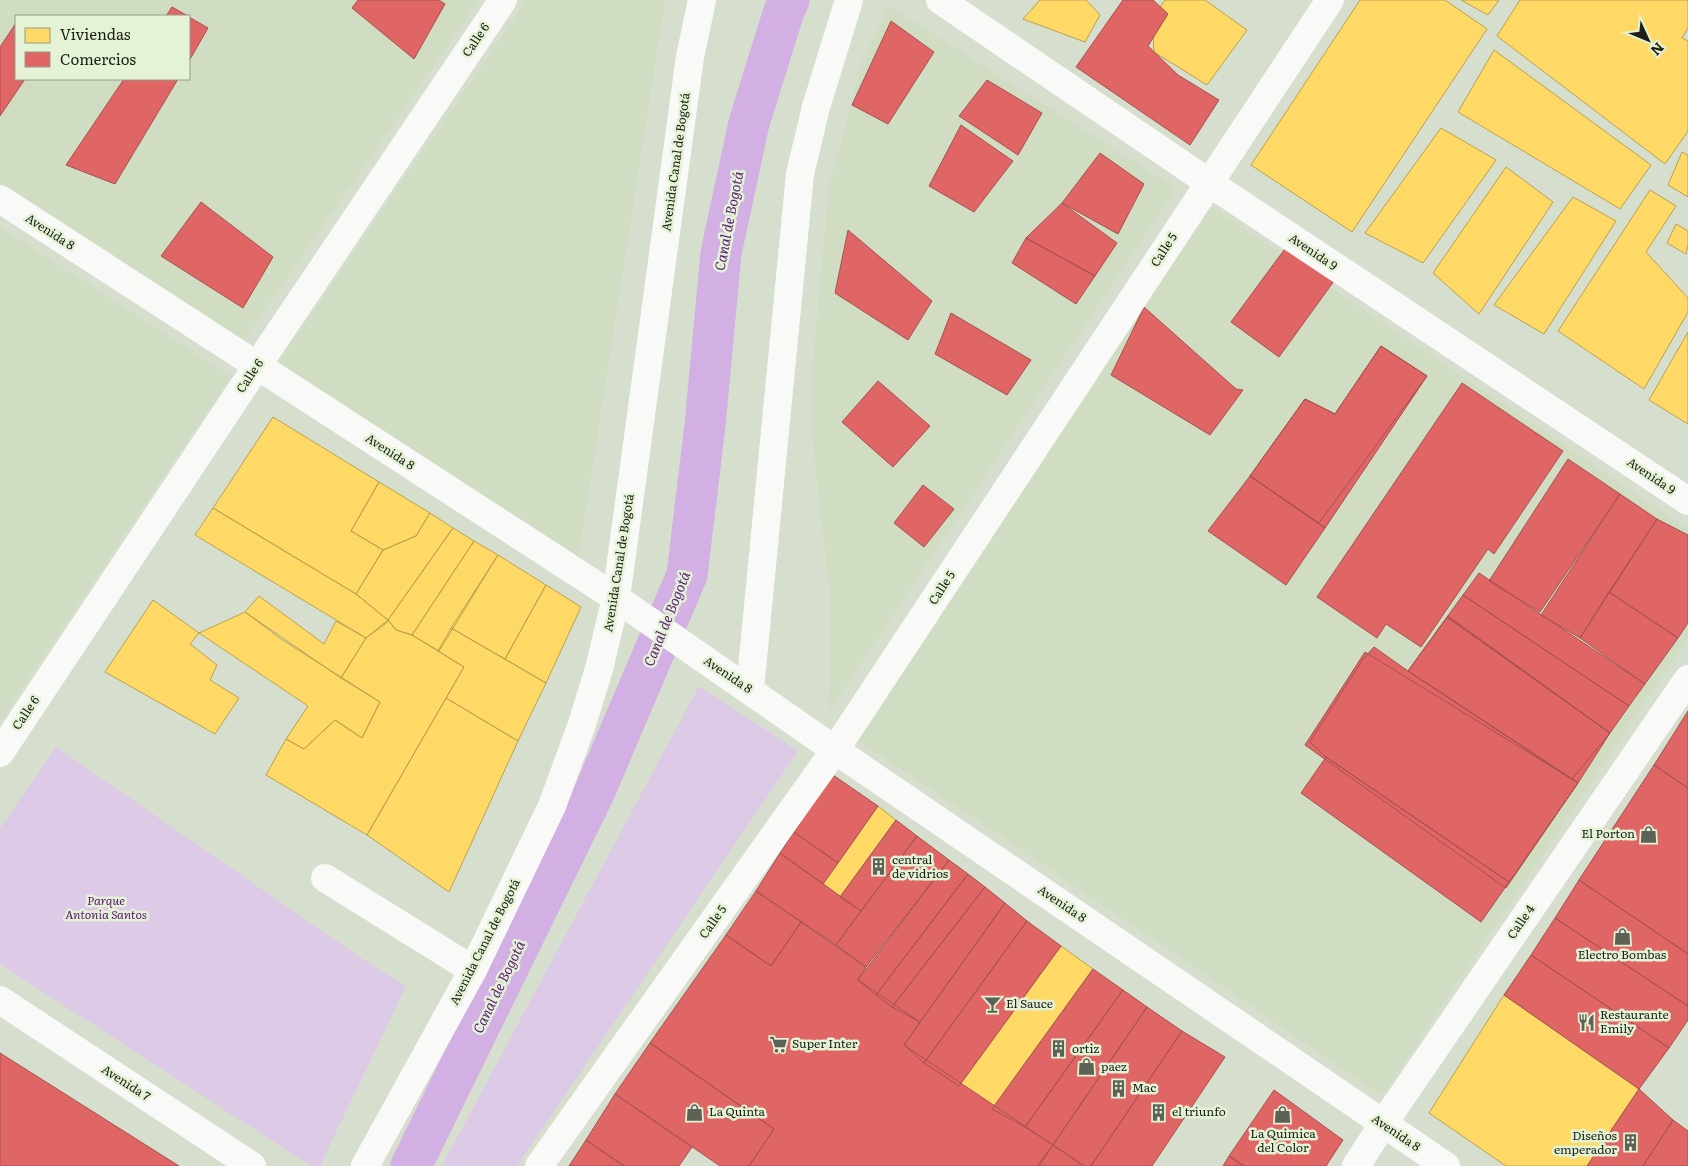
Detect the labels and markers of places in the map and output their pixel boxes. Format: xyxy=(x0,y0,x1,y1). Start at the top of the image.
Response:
place label: El Porton xyxy=(1582,824,1635,842)
shop icon: El Porton xyxy=(1639,824,1659,844)
place label: central de vidrios xyxy=(892,850,949,882)
building icon: central de vidrios xyxy=(868,857,888,877)
shop icon: Electro Bombas xyxy=(1612,926,1632,946)
place label: Electro Bombas xyxy=(1578,945,1667,963)
bar icon: El Sauce xyxy=(982,994,1002,1014)
place label: El Sauce xyxy=(1006,994,1053,1012)
place label: Restaurante Emily xyxy=(1600,1005,1669,1037)
restaurant icon: Restaurante Emily xyxy=(1576,1012,1596,1032)
supermarket icon: Super Inter xyxy=(768,1034,788,1054)
place label: Super Inter xyxy=(792,1034,858,1052)
building icon: ortiz xyxy=(1048,1039,1068,1059)
place label: ortiz xyxy=(1072,1039,1099,1057)
shop icon: paez xyxy=(1077,1057,1097,1077)
place label: paez xyxy=(1101,1057,1127,1075)
building icon: Mac xyxy=(1108,1078,1128,1098)
place label: Mac xyxy=(1132,1078,1156,1096)
shop icon: La Quinta xyxy=(685,1102,705,1122)
place label: La Quinta xyxy=(709,1102,766,1120)
building icon: el triunfo xyxy=(1148,1102,1168,1122)
place label: el triunfo xyxy=(1172,1102,1226,1120)
shop icon: La Quimica del Color xyxy=(1273,1105,1293,1125)
place label: La Quimica del Color xyxy=(1250,1124,1316,1156)
place label: Diseños emperador xyxy=(1554,1126,1618,1158)
building icon: Diseños emperador xyxy=(1621,1133,1641,1153)

